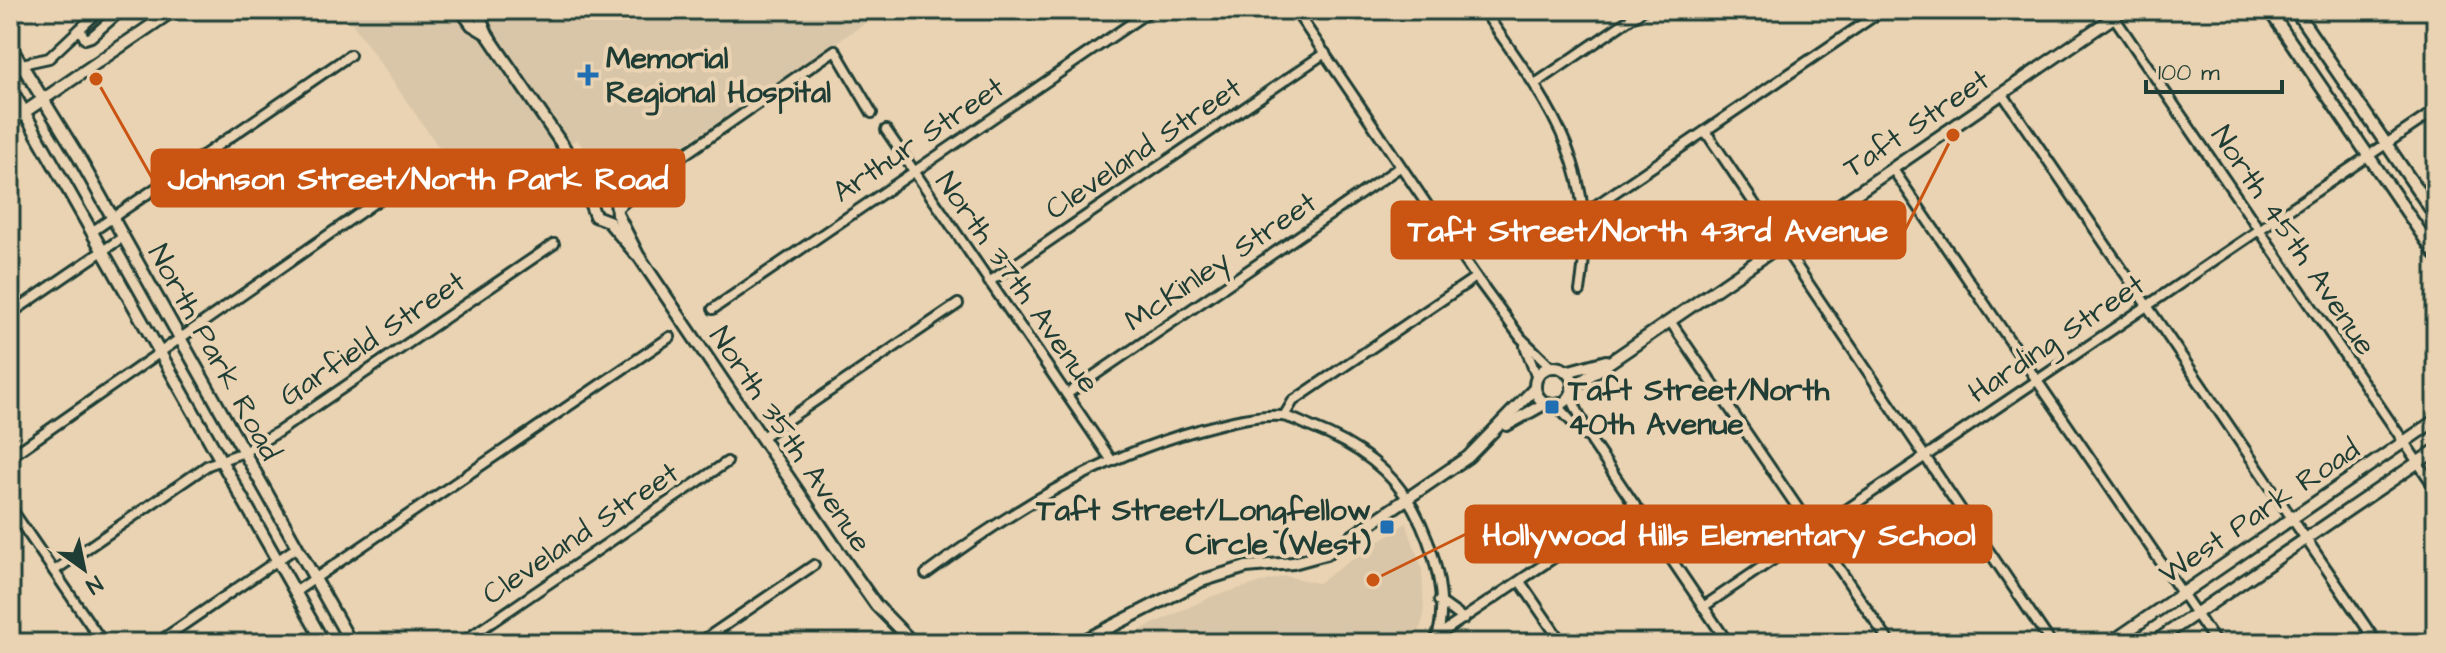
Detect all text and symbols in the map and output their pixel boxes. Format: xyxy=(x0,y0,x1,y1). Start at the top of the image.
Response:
place label: Memorial Regional Hospital xyxy=(606,38,831,116)
scale bar xyxy=(2146,44,2282,94)
text: 100 m xyxy=(2158,56,2220,90)
street label: Taft Street xyxy=(1835,59,1998,188)
marker: Memorial Regional Hospital xyxy=(577,64,599,86)
street label: Arthur Street xyxy=(824,67,1013,213)
street label: Cleveland Street xyxy=(1037,67,1250,230)
street label: North 45th Avenue xyxy=(2200,117,2386,364)
callout: Johnson Street/North Park Road xyxy=(152,150,684,206)
text: Johnson Street/North Park Road xyxy=(167,157,669,202)
street label: North 37th Avenue xyxy=(925,163,1109,402)
street label: McKinley Street xyxy=(1116,182,1325,343)
callout: Taft Street/North 43rd Avenue xyxy=(1392,202,1905,258)
text: Taft Street/North 43rd Avenue xyxy=(1407,209,1888,254)
street label: North Park Road xyxy=(137,237,291,468)
street label: Garfield Street xyxy=(271,261,474,417)
street label: Harding Street xyxy=(1960,264,2154,414)
street label: North 35th Avenue xyxy=(699,318,881,561)
place label: Taft Street/North 40th Avenue xyxy=(1567,370,1830,446)
marker: Taft Street/North 40th Avenue xyxy=(1543,398,1561,416)
street label: West Park Road xyxy=(2151,429,2368,595)
street label: Cleveland Street xyxy=(474,452,687,615)
place label: Taft Street/Longfellow Circle (West) xyxy=(1035,490,1371,566)
callout: Hollywood Hills Elementary School xyxy=(1466,506,1991,562)
text: Hollywood Hills Elementary School xyxy=(1482,513,1976,559)
marker: Taft Street/Longfellow Circle (West) xyxy=(1378,518,1396,536)
north arrow xyxy=(44,529,124,609)
text: N xyxy=(80,568,108,601)

